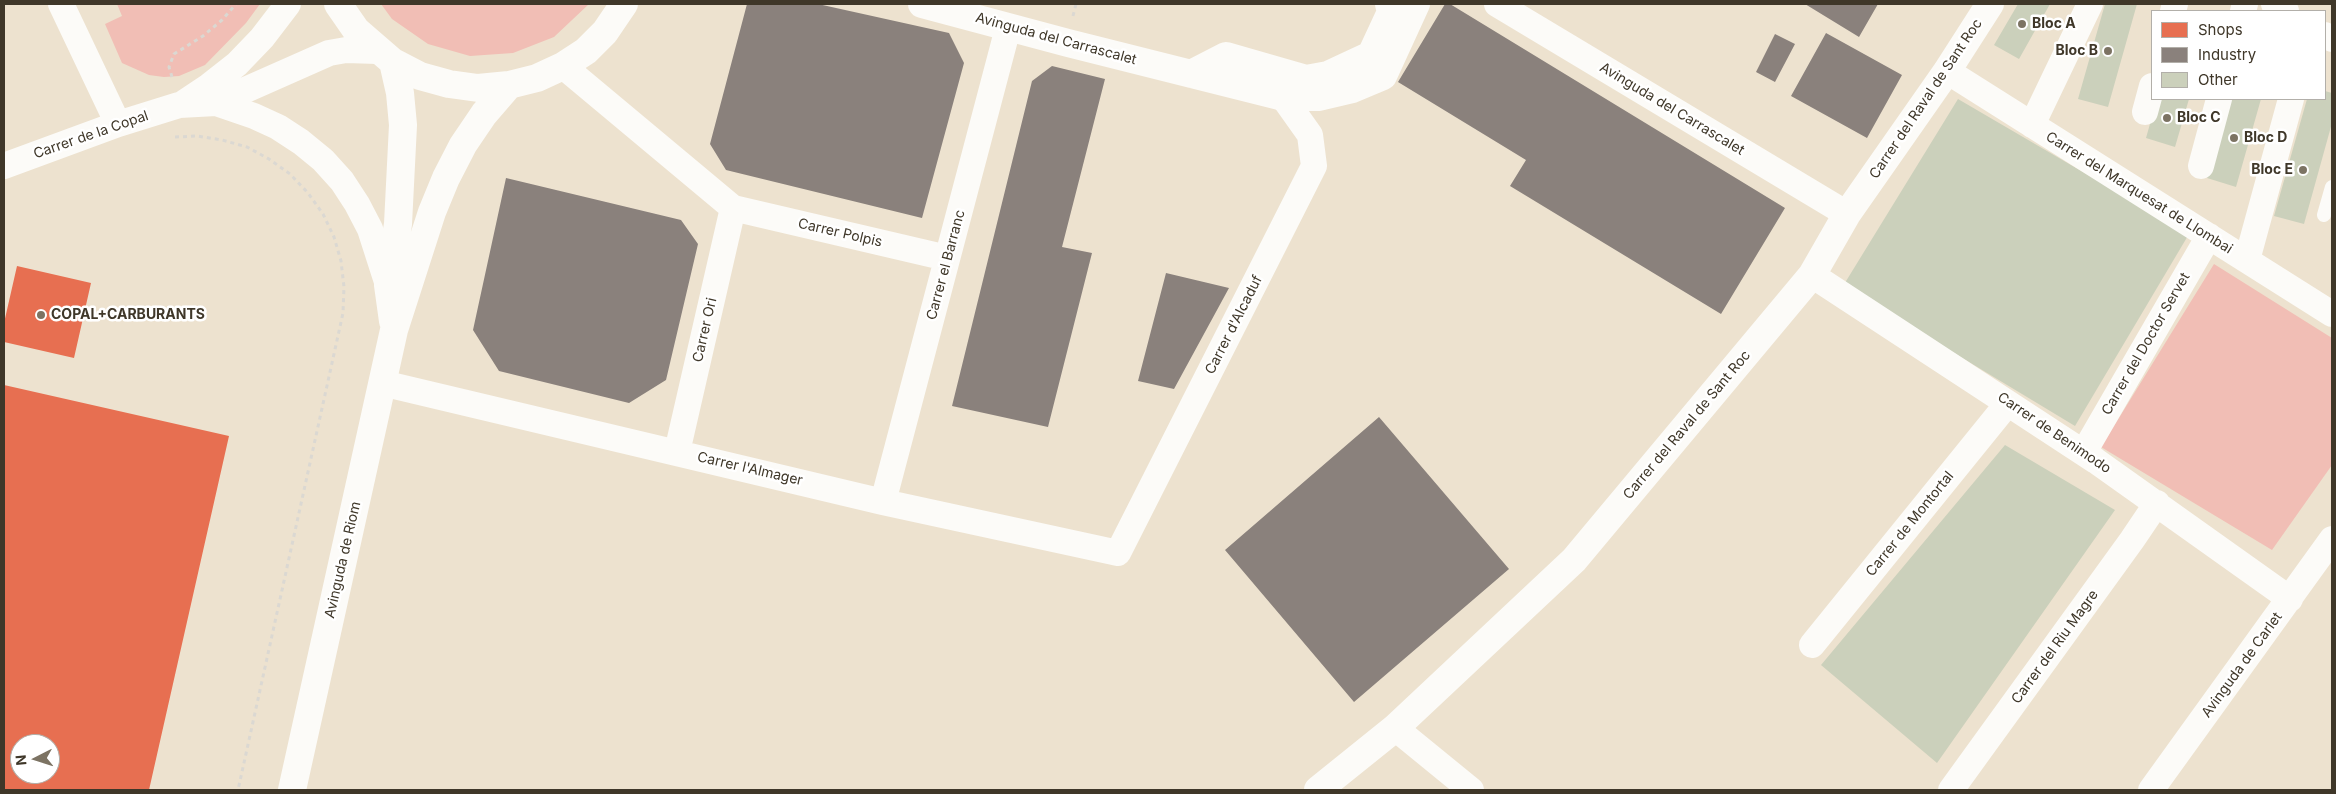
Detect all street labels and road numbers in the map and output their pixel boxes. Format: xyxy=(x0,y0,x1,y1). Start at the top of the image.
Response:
street label: Avinguda del Carrascalet xyxy=(974,9,1138,69)
street label: Carrer del Raval de Sant Roc xyxy=(1866,16,1986,182)
street label: Avinguda del Carrascalet xyxy=(1597,59,1747,159)
street label: Carrer de la Copal xyxy=(31,107,151,163)
street label: Carrer del Marquesat de Llombai xyxy=(2043,128,2235,258)
street label: Carrer el Barranc xyxy=(923,208,969,322)
street label: Carrer Polpis xyxy=(796,215,884,251)
street label: Carrer del Doctor Servet xyxy=(2098,270,2194,418)
street label: Carrer d'Alcaduf xyxy=(1202,273,1266,377)
street label: Carrer Ori xyxy=(689,296,721,364)
street label: Carrer del Raval de Sant Roc xyxy=(1620,347,1754,503)
street label: Carrer de Benimodo xyxy=(1994,389,2114,477)
street label: Carrer l'Almager xyxy=(696,449,804,489)
street label: Carrer de Montortal xyxy=(1863,468,1957,580)
street label: Avinguda de Riom xyxy=(321,500,365,620)
street label: Carrer del Riu Magre xyxy=(2008,587,2102,707)
street label: Avinguda de Carlet xyxy=(2198,609,2286,721)

